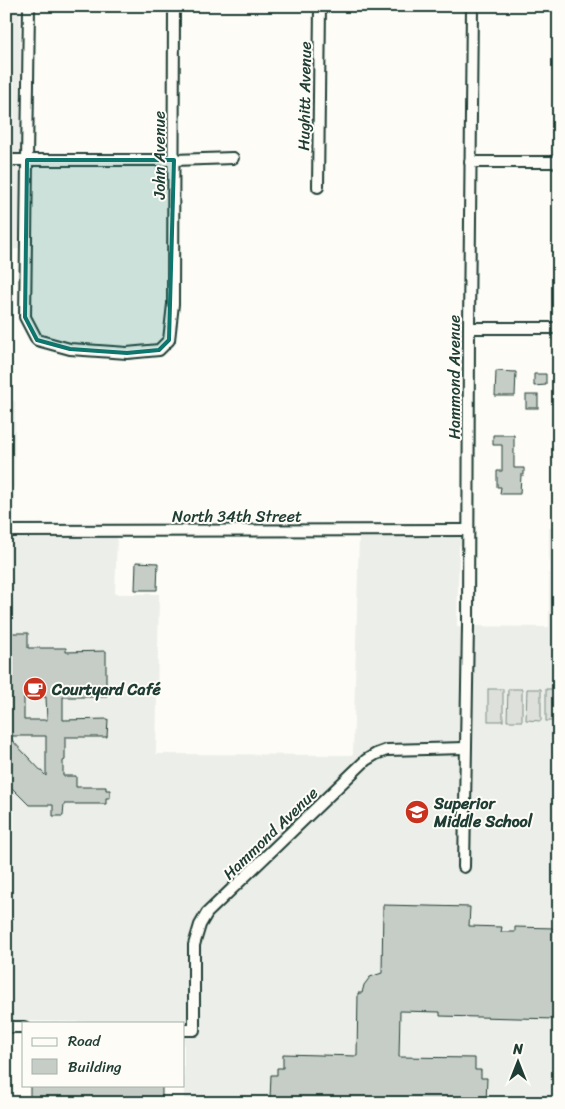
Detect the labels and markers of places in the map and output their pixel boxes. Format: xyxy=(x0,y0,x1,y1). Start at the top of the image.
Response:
place label: Courtyard Café xyxy=(51,675,162,704)
cafe icon: Courtyard Café xyxy=(22,676,48,702)
place label: Superior Middle School xyxy=(433,789,534,836)
school or university icon: Superior Middle School xyxy=(404,799,430,825)

